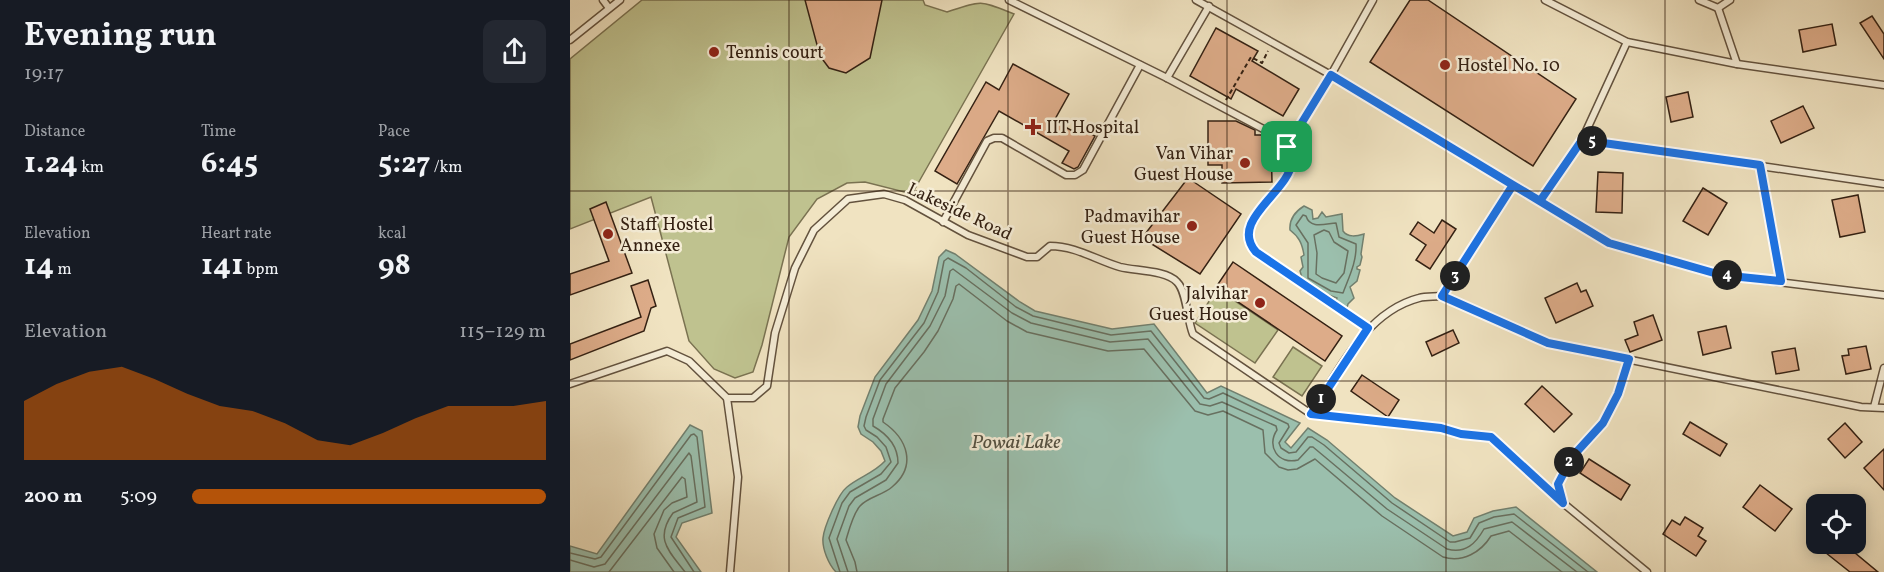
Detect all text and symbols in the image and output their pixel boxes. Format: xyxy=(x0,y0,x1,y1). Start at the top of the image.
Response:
text: Evening run xyxy=(24,14,217,60)
button: share xyxy=(483,20,546,83)
place label: Tennis court xyxy=(726,41,824,66)
marker: Tennis court xyxy=(707,45,721,59)
place label: Hostel No. 10 xyxy=(1457,54,1560,79)
marker: Hostel No. 10 xyxy=(1438,58,1452,72)
text: 19:17 xyxy=(24,60,64,88)
place label: IIT Hospital xyxy=(1046,116,1139,141)
marker: IIT Hospital xyxy=(1024,118,1042,136)
text: Distance xyxy=(24,121,85,143)
text: Time xyxy=(201,121,236,143)
text: Pace xyxy=(378,121,410,143)
pin xyxy=(1261,121,1312,172)
pin: 5 xyxy=(1577,126,1607,156)
icon: arrive xyxy=(1270,130,1303,163)
text: 5 xyxy=(1588,130,1596,152)
place label: Van Vihar Guest House xyxy=(1134,142,1233,188)
text: 1.24 xyxy=(24,143,78,185)
text: 6:45 xyxy=(201,143,258,185)
text: 5:27 xyxy=(378,143,431,185)
marker: Van Vihar Guest House xyxy=(1238,156,1252,170)
text: km xyxy=(78,157,104,179)
text: /km xyxy=(431,157,462,179)
street label: Lakeside Road xyxy=(903,177,1016,248)
place label: Padmavihar Guest House xyxy=(1081,205,1180,251)
place label: Staff Hostel Annexe xyxy=(620,213,713,259)
marker: Padmavihar Guest House xyxy=(1185,219,1199,233)
text: Elevation xyxy=(24,223,91,245)
text: Heart rate xyxy=(201,223,272,245)
text: kcal xyxy=(378,223,406,245)
marker: Staff Hostel Annexe xyxy=(601,227,615,241)
text: 14 xyxy=(24,245,54,287)
text: 141 xyxy=(201,245,243,287)
text: 98 xyxy=(378,245,411,287)
text: m xyxy=(54,259,72,281)
text: bpm xyxy=(243,259,279,281)
pin: 4 xyxy=(1712,260,1742,290)
pin: 3 xyxy=(1440,261,1470,291)
text: 4 xyxy=(1722,264,1732,286)
text: 3 xyxy=(1451,265,1459,287)
place label: Jalvihar Guest House xyxy=(1149,282,1248,328)
marker: Jalvihar Guest House xyxy=(1253,296,1267,310)
text: Elevation xyxy=(24,318,107,346)
text: 115–129 m xyxy=(459,318,546,346)
pin: 1 xyxy=(1306,384,1336,414)
text: 1 xyxy=(1318,388,1324,410)
water label: Powai Lake xyxy=(971,429,1061,457)
pin: 2 xyxy=(1554,447,1584,477)
text: 2 xyxy=(1565,451,1573,473)
text: 200 m xyxy=(24,483,82,511)
text: 5:09 xyxy=(120,483,157,511)
map controls xyxy=(1806,494,1866,554)
button: locate xyxy=(1806,494,1866,554)

